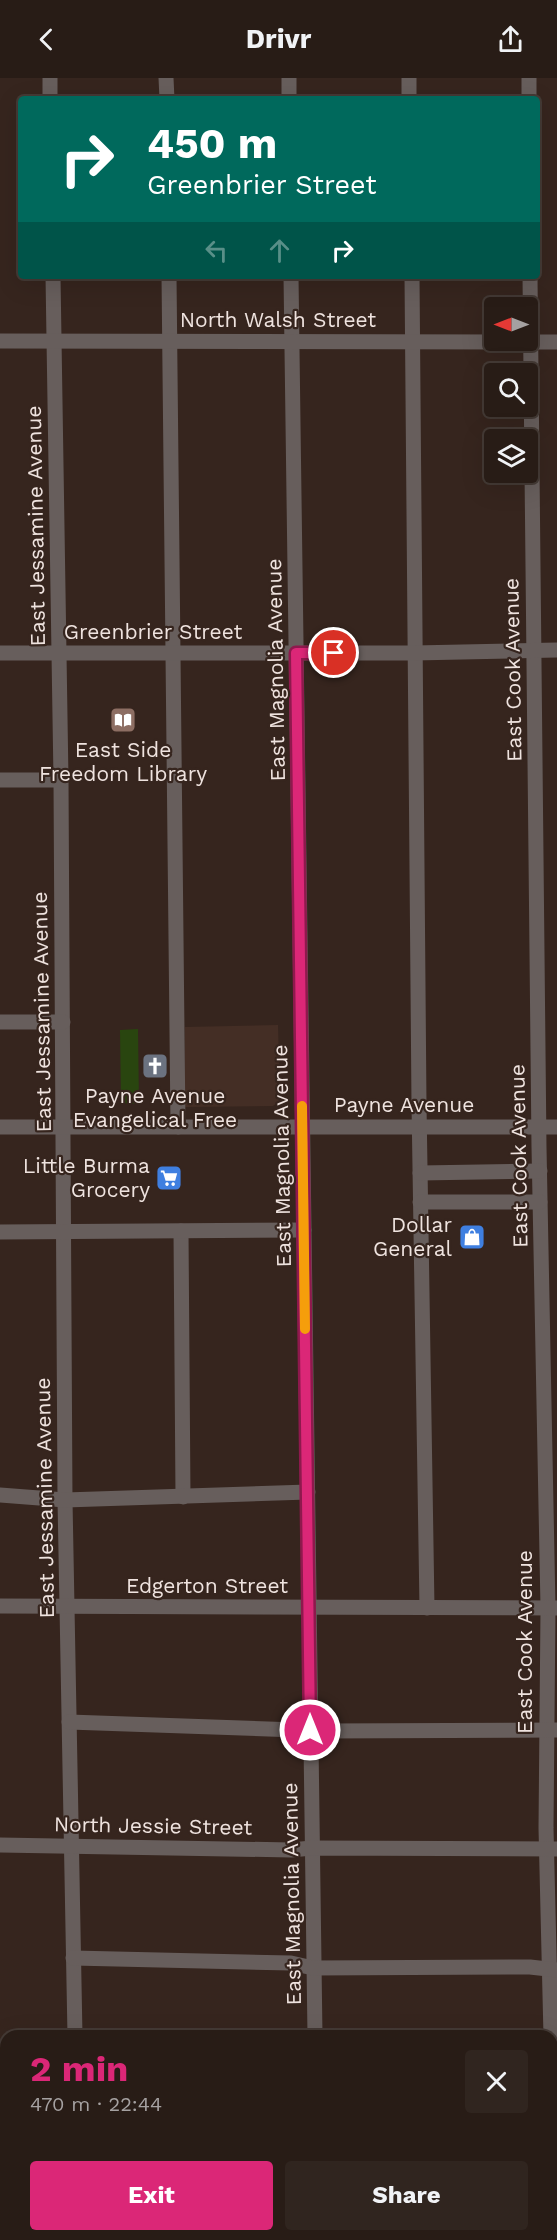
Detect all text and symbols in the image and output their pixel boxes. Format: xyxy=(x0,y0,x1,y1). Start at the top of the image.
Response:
icon: back xyxy=(30,23,63,56)
text: Drivr xyxy=(246,23,311,55)
icon: share xyxy=(494,23,527,56)
text: 450 m xyxy=(147,119,277,168)
icon: right xyxy=(48,120,126,198)
text: Greenbrier Street xyxy=(147,169,377,201)
icon: left xyxy=(200,234,233,267)
icon: ahead xyxy=(263,234,296,267)
icon: right xyxy=(326,234,359,267)
north arrow xyxy=(484,297,538,351)
map controls xyxy=(484,297,538,483)
street label: North Walsh Street xyxy=(180,307,376,332)
button: search xyxy=(484,363,538,417)
street label: East Jessamine Avenue xyxy=(21,405,50,647)
button: layers xyxy=(484,429,538,483)
street label: East Magnolia Avenue xyxy=(261,558,290,782)
street label: East Cook Avenue xyxy=(498,578,527,762)
street label: Greenbrier Street xyxy=(64,619,242,644)
pin xyxy=(308,627,359,678)
icon: arrive xyxy=(317,636,350,669)
library icon: East Side Freedom Library xyxy=(108,705,138,735)
place label: East Side Freedom Library xyxy=(39,737,207,786)
street label: East Jessamine Avenue xyxy=(27,891,56,1133)
street label: East Magnolia Avenue xyxy=(267,1044,296,1268)
church icon: Payne Avenue Evangelical Free xyxy=(140,1051,170,1081)
street label: East Cook Avenue xyxy=(504,1064,533,1248)
place label: Payne Avenue Evangelical Free xyxy=(73,1083,237,1132)
street label: Payne Avenue xyxy=(334,1092,474,1117)
place label: Little Burma Grocery xyxy=(23,1153,150,1202)
supermarket icon: Little Burma Grocery xyxy=(154,1163,184,1193)
place label: Dollar General xyxy=(373,1212,453,1261)
shop icon: Dollar General xyxy=(457,1222,487,1252)
street label: East Jessamine Avenue xyxy=(30,1377,59,1619)
street label: East Cook Avenue xyxy=(512,1550,537,1734)
street label: Edgerton Street xyxy=(126,1573,288,1598)
position arrow xyxy=(278,1698,342,1762)
street label: East Magnolia Avenue xyxy=(277,1782,306,2006)
street label: North Jessie Street xyxy=(54,1811,253,1840)
text: 2 min xyxy=(30,2048,128,2090)
button: close xyxy=(465,2050,528,2113)
text: 470 m · 22:44 xyxy=(30,2092,162,2116)
button: Exit xyxy=(30,2161,273,2230)
button: Share xyxy=(285,2161,528,2230)

